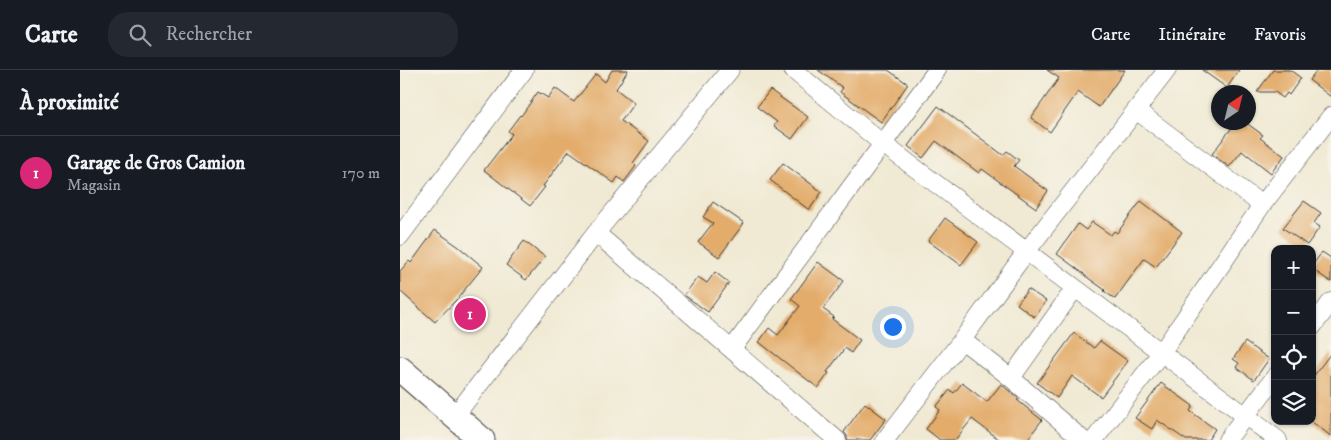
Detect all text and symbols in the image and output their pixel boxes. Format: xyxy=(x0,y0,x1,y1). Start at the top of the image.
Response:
search box xyxy=(108,12,458,57)
text: Carte xyxy=(25,20,78,50)
icon: search xyxy=(126,21,154,49)
text: Rechercher xyxy=(166,23,252,46)
text: Carte xyxy=(1091,24,1131,46)
text: Itinéraire xyxy=(1159,24,1226,46)
text: Favoris xyxy=(1254,24,1306,46)
north arrow xyxy=(1211,85,1256,130)
text: À proximité xyxy=(20,90,119,116)
text: Garage de Gros Camion xyxy=(67,152,245,175)
text: 1 xyxy=(33,163,39,183)
text: 170 m xyxy=(342,163,380,183)
text: Magasin xyxy=(67,175,121,195)
map controls xyxy=(1271,245,1316,425)
button: + xyxy=(1271,245,1316,290)
button: − xyxy=(1271,290,1316,335)
pin: 1 xyxy=(454,295,486,333)
your location xyxy=(880,314,906,340)
button: locate xyxy=(1271,335,1316,380)
button: layers xyxy=(1271,380,1316,425)

